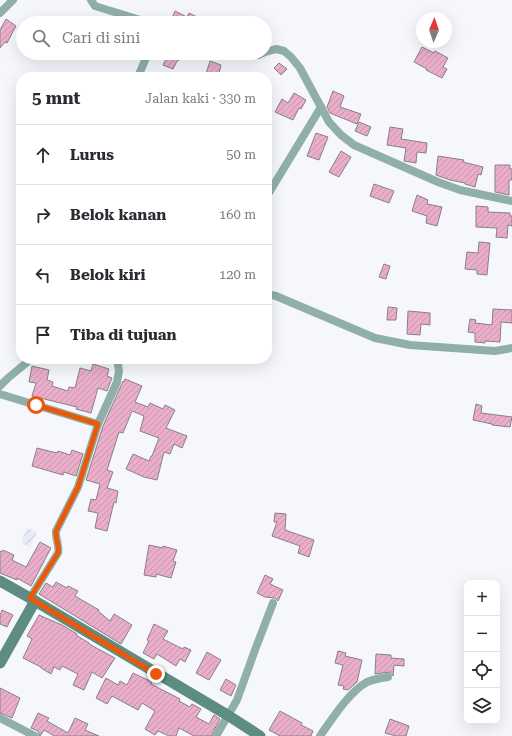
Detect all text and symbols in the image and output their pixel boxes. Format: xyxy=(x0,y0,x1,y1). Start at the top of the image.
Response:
north arrow xyxy=(416,12,452,48)
search box xyxy=(16,16,272,60)
icon: search xyxy=(30,27,52,49)
text: Cari di sini xyxy=(62,29,140,47)
text: 5 mnt xyxy=(32,88,81,108)
text: Jalan kaki · 330 m xyxy=(145,91,256,106)
icon: ahead xyxy=(32,144,54,166)
text: Lurus xyxy=(70,146,114,164)
text: 50 m xyxy=(226,147,256,162)
icon: right xyxy=(32,204,54,226)
text: Belok kanan xyxy=(70,206,166,224)
text: 160 m xyxy=(219,207,256,222)
icon: left xyxy=(32,264,54,286)
text: Belok kiri xyxy=(70,266,146,284)
text: 120 m xyxy=(219,267,256,282)
icon: arrive xyxy=(32,324,54,346)
text: Tiba di tujuan xyxy=(70,326,177,344)
route start xyxy=(27,396,45,414)
map controls xyxy=(464,580,500,724)
button: + xyxy=(464,580,500,616)
button: − xyxy=(464,616,500,652)
button: locate xyxy=(464,652,500,688)
route end xyxy=(147,665,165,683)
button: layers xyxy=(464,688,500,724)

